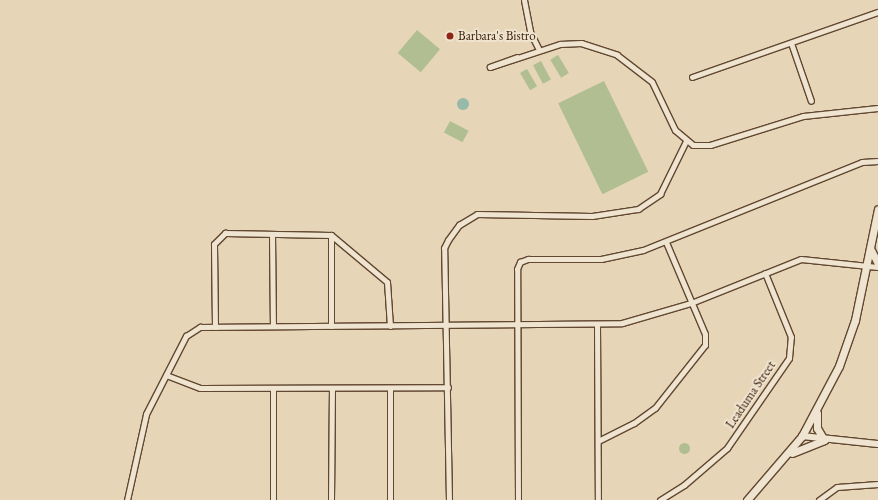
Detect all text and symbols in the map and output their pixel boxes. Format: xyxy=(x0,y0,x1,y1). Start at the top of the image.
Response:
place label: Barbara's Bistro xyxy=(458,28,536,44)
marker: Barbara's Bistro xyxy=(445,31,455,41)
street label: Leaduma Street xyxy=(723,358,779,432)

